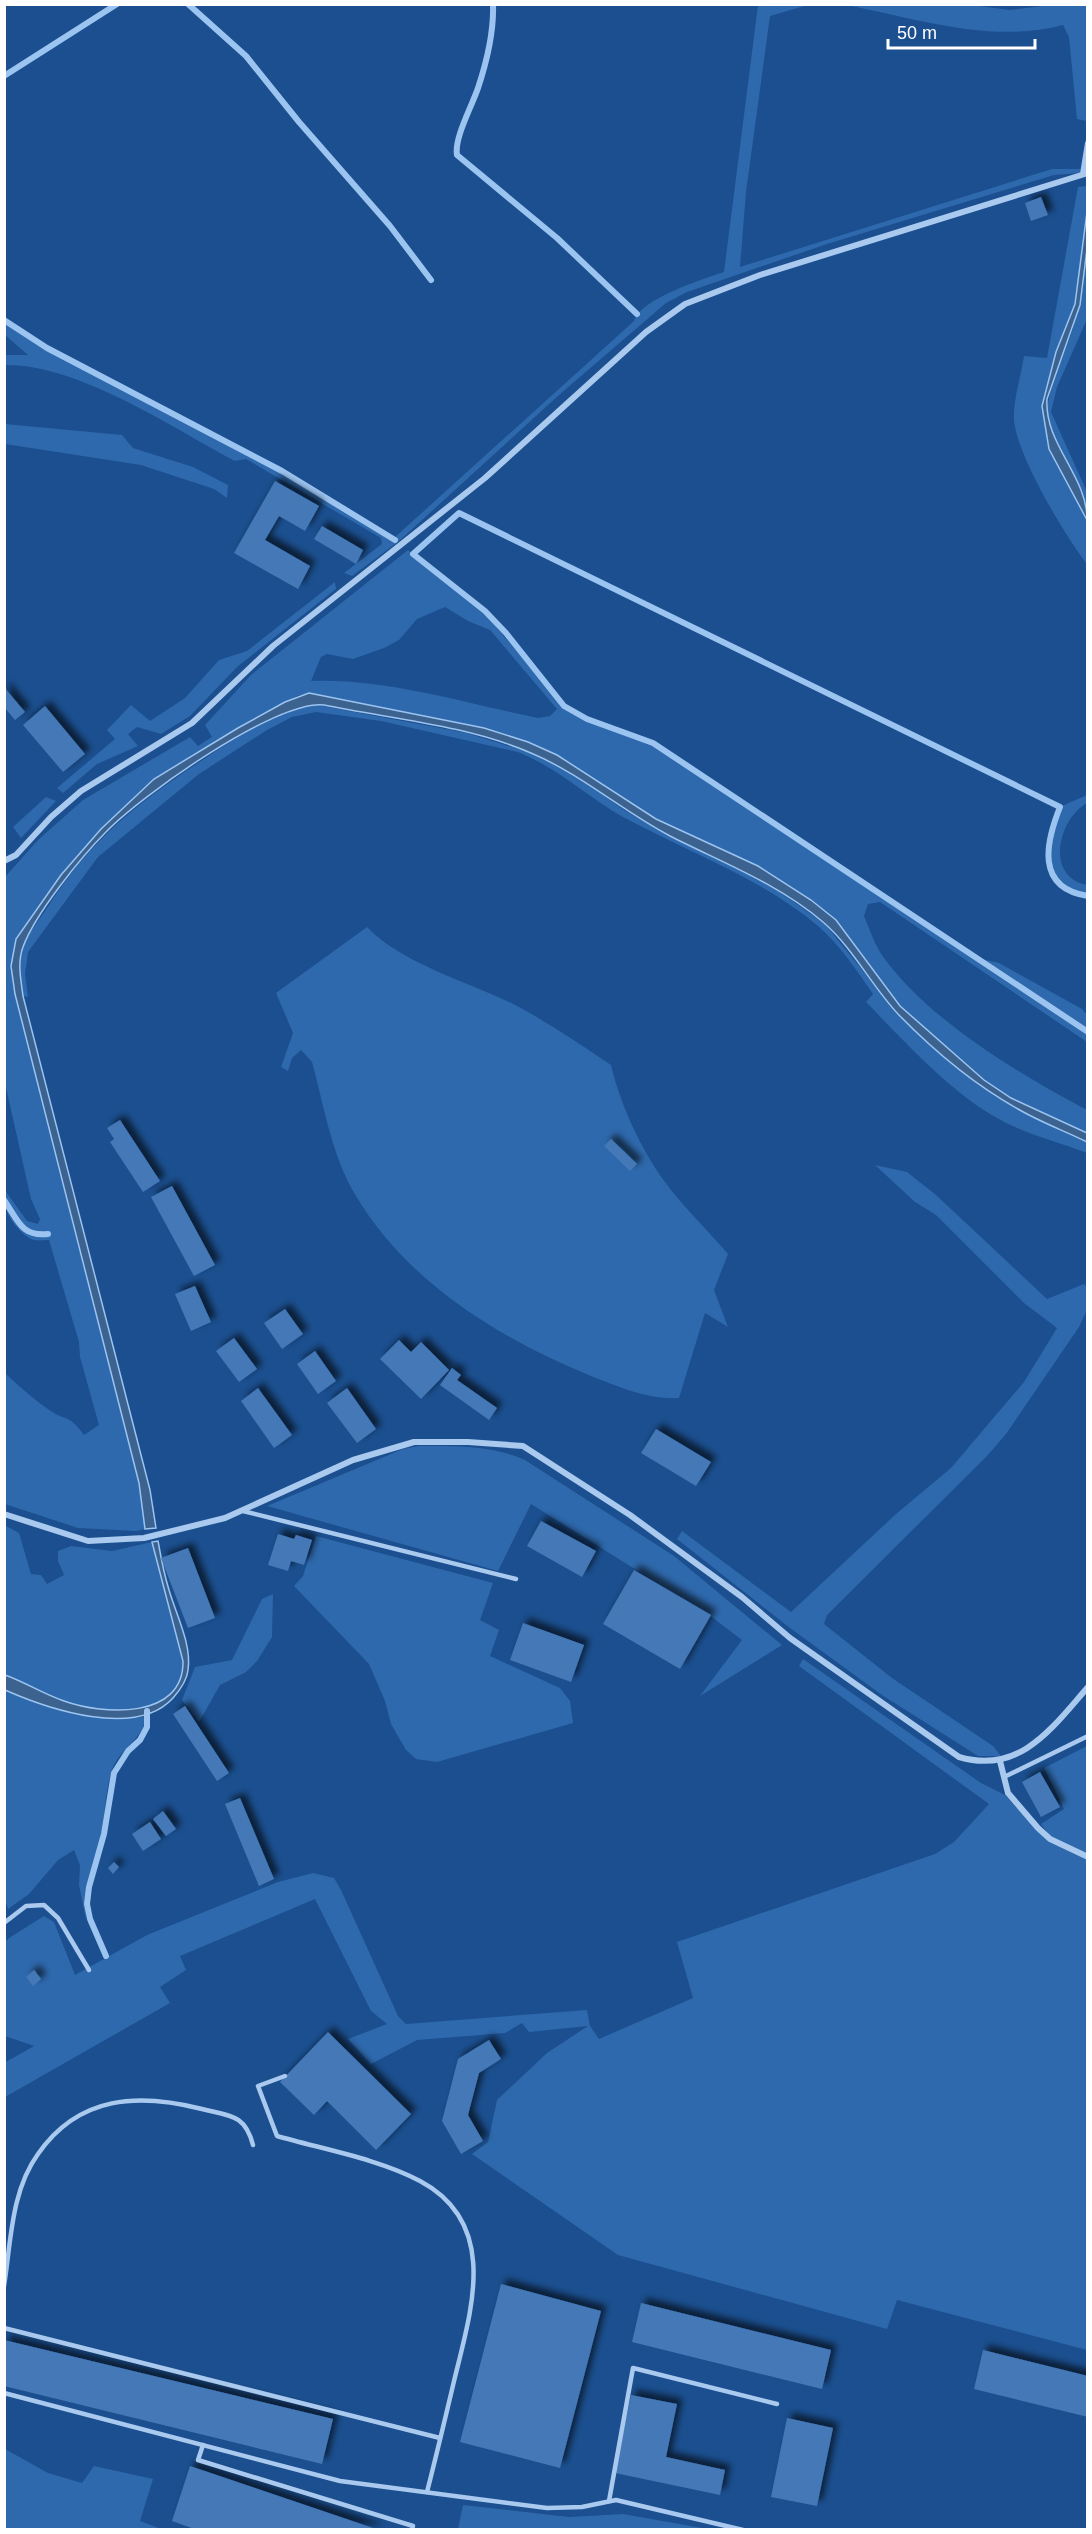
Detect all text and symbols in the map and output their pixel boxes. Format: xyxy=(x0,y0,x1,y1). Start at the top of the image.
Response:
scale bar xyxy=(888,12,1035,50)
text: 50 m xyxy=(897,23,937,43)

